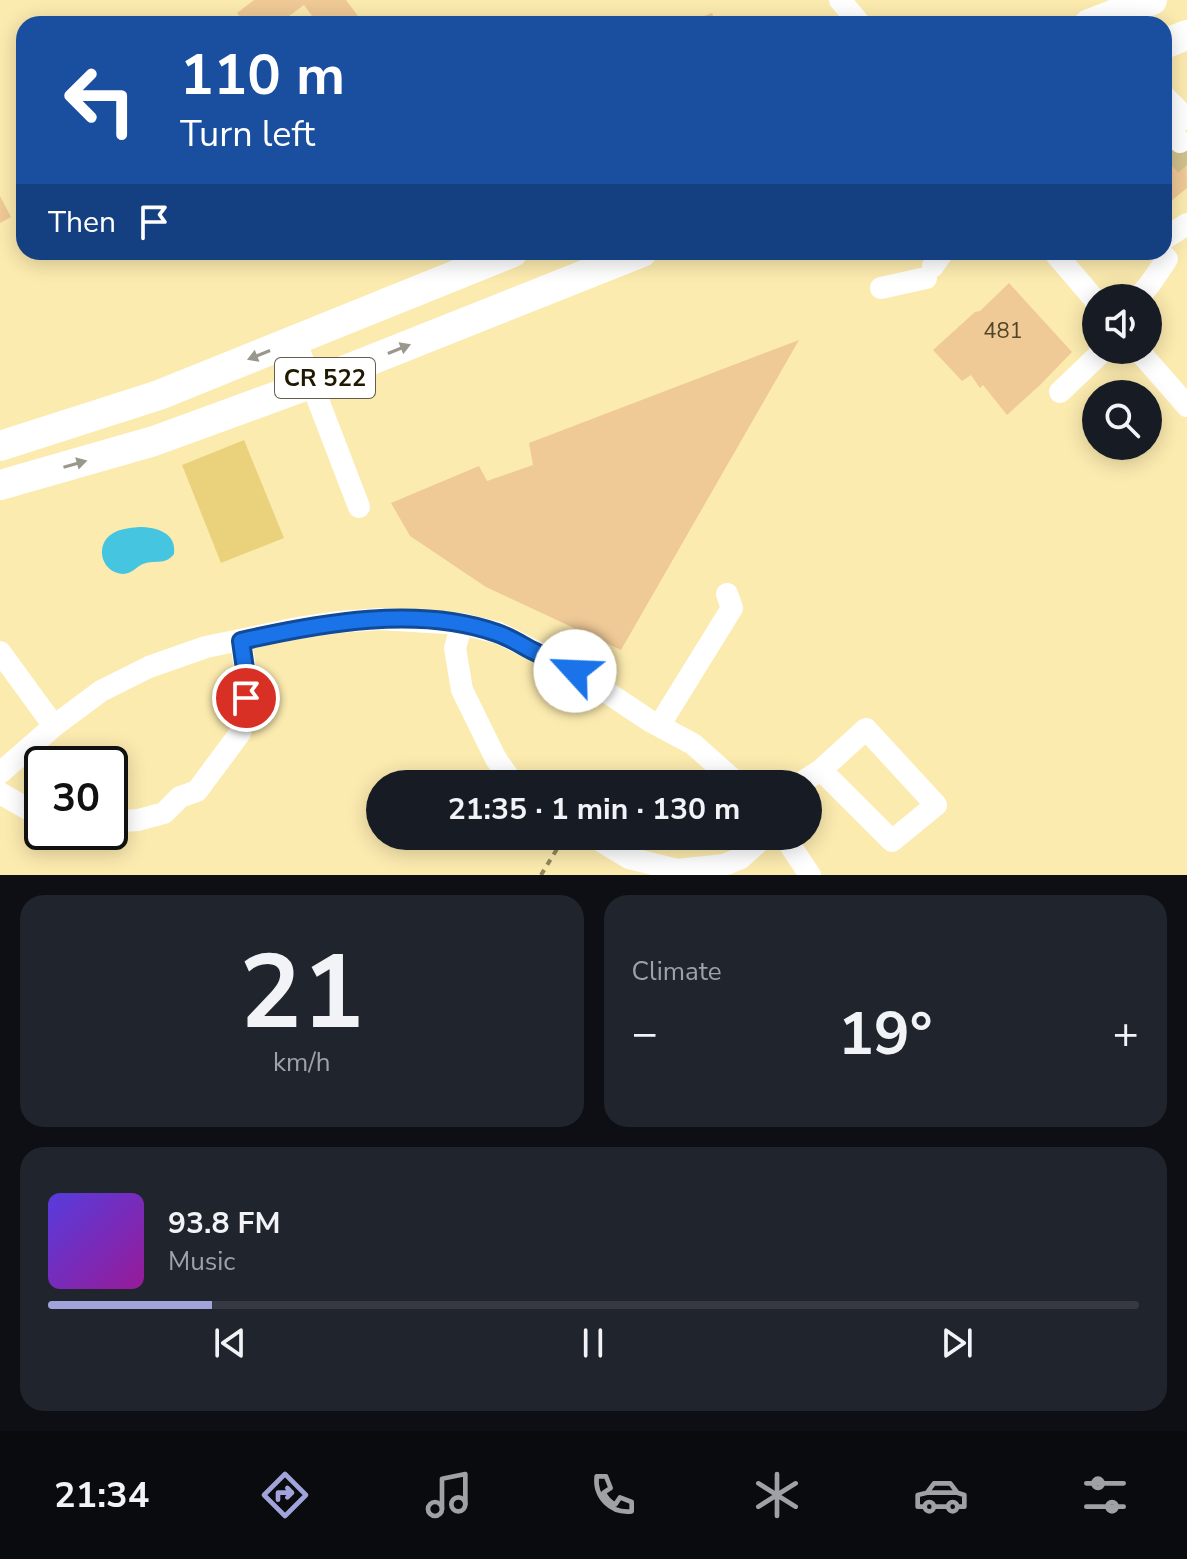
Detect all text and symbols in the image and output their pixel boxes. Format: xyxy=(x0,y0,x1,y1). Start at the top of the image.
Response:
text: 110 m xyxy=(180,37,345,114)
icon: left xyxy=(48,48,152,152)
text: Turn left xyxy=(180,110,315,159)
icon: arrive xyxy=(132,200,176,244)
text: Then xyxy=(48,202,116,243)
map controls xyxy=(1082,284,1162,460)
button: sound xyxy=(1082,284,1162,364)
house number: 481 xyxy=(983,316,1023,346)
one-way arrow xyxy=(387,342,411,355)
one-way arrow xyxy=(247,348,271,361)
road number: CR 522 xyxy=(275,358,375,398)
button: search xyxy=(1082,380,1162,460)
one-way arrow xyxy=(64,457,88,470)
position arrow xyxy=(533,629,617,713)
pin xyxy=(212,664,280,732)
icon: arrive xyxy=(224,676,268,720)
speed limit sign: 30 xyxy=(24,746,128,850)
text: 21:35 · 1 min · 130 m xyxy=(448,789,740,830)
text: 21 xyxy=(239,922,364,1064)
text: Climate xyxy=(632,954,722,989)
text: 19° xyxy=(838,993,933,1075)
text: − xyxy=(632,1004,658,1064)
text: + xyxy=(1113,1004,1139,1064)
text: km/h xyxy=(273,1045,330,1080)
text: 93.8 FM xyxy=(168,1203,280,1244)
text: Music xyxy=(168,1244,235,1279)
icon: previous xyxy=(208,1321,252,1365)
icon: pause xyxy=(571,1321,615,1365)
icon: next xyxy=(935,1321,979,1365)
icon: directions xyxy=(257,1467,313,1523)
icon: music xyxy=(421,1467,477,1523)
icon: phone xyxy=(585,1467,641,1523)
icon: climate xyxy=(749,1467,805,1523)
icon: car xyxy=(913,1467,969,1523)
icon: filters xyxy=(1077,1467,1133,1523)
text: 21:34 xyxy=(54,1471,149,1520)

